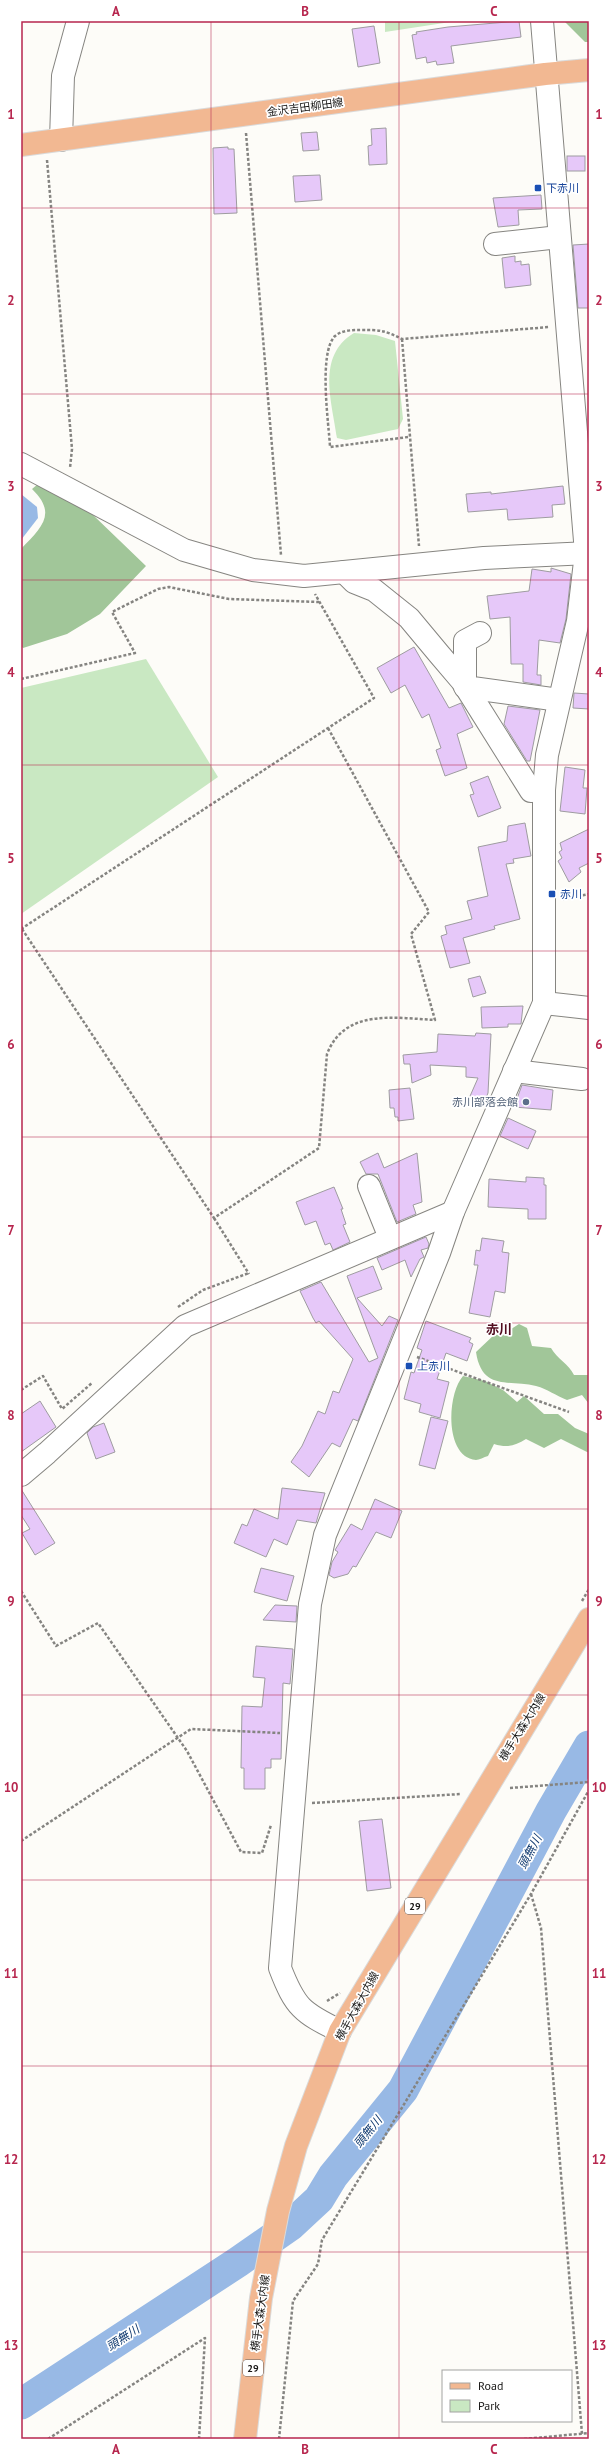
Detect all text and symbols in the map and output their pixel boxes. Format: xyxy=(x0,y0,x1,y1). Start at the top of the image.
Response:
text: A xyxy=(112,3,120,20)
text: B xyxy=(301,3,309,20)
text: C xyxy=(490,3,498,20)
street label: 金沢吉田柳田線 xyxy=(266,95,344,119)
text: 1 xyxy=(7,106,15,123)
text: 1 xyxy=(595,106,603,123)
place label: 下赤川 xyxy=(546,181,579,195)
marker: 下赤川 xyxy=(533,183,543,193)
text: 2 xyxy=(7,292,15,309)
text: 2 xyxy=(595,292,603,309)
text: 3 xyxy=(7,478,15,495)
text: 3 xyxy=(595,478,603,495)
text: 4 xyxy=(7,664,15,681)
text: 4 xyxy=(595,664,603,681)
text: 5 xyxy=(7,850,15,867)
text: 5 xyxy=(595,850,603,867)
place label: 赤川 xyxy=(560,887,582,901)
marker: 赤川 xyxy=(547,889,557,899)
text: 6 xyxy=(7,1036,15,1053)
text: 6 xyxy=(595,1036,603,1053)
place label: 赤川部落会館 xyxy=(452,1095,518,1109)
marker: 赤川部落会館 xyxy=(521,1097,531,1107)
text: 7 xyxy=(7,1222,15,1239)
text: 7 xyxy=(595,1222,603,1239)
district label: 赤川 xyxy=(486,1321,512,1338)
place label: 上赤川 xyxy=(417,1359,450,1373)
marker: 上赤川 xyxy=(404,1361,414,1371)
text: 8 xyxy=(7,1407,15,1424)
text: 8 xyxy=(595,1407,603,1424)
text: 9 xyxy=(7,1593,15,1610)
text: 9 xyxy=(595,1593,603,1610)
street label: 横手大森大内線 xyxy=(496,1691,548,1763)
text: 10 xyxy=(4,1779,18,1796)
text: 10 xyxy=(592,1779,606,1796)
water label: 頭無川 xyxy=(514,1831,546,1871)
road number: 29 xyxy=(405,1898,425,1914)
text: 11 xyxy=(4,1965,18,1982)
text: 11 xyxy=(592,1965,606,1982)
street label: 横手大森大内線 xyxy=(332,1969,382,2043)
water label: 頭無川 xyxy=(350,2111,386,2150)
text: 12 xyxy=(4,2151,18,2168)
text: 12 xyxy=(592,2151,606,2168)
street label: 横手大森大内線 xyxy=(248,2274,272,2352)
water label: 頭無川 xyxy=(104,2320,144,2354)
text: 13 xyxy=(4,2337,18,2354)
text: 13 xyxy=(592,2337,606,2354)
road number: 29 xyxy=(243,2360,263,2376)
legend xyxy=(442,2370,572,2422)
text: Road xyxy=(478,2378,503,2393)
text: Park xyxy=(478,2398,500,2413)
text: A xyxy=(112,2441,120,2458)
text: B xyxy=(301,2441,309,2458)
text: C xyxy=(490,2441,498,2458)

